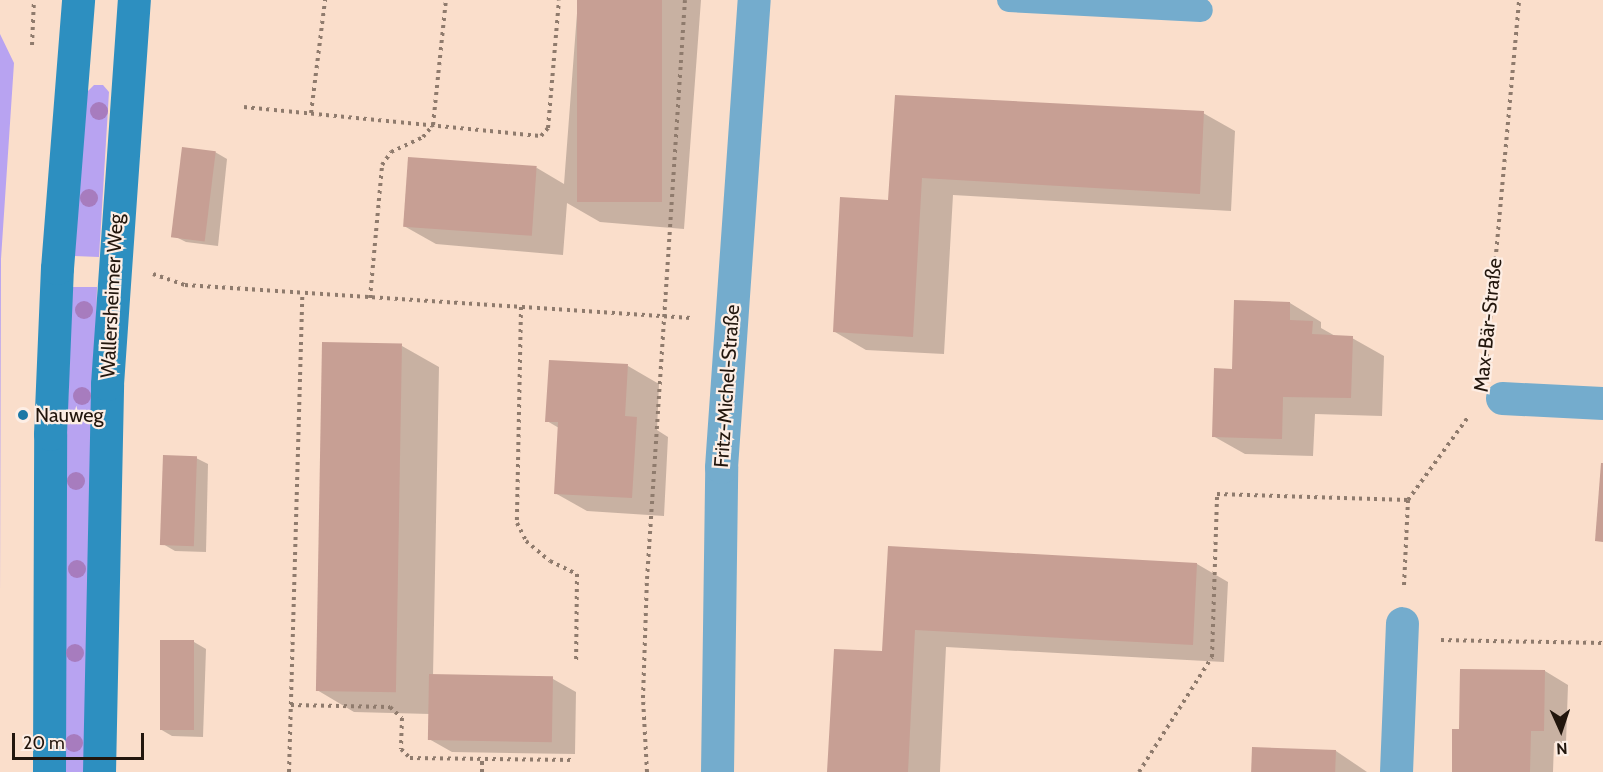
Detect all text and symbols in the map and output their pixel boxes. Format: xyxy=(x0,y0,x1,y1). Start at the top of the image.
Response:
street label: Wallersheimer Weg xyxy=(96,213,128,379)
street label: Max-Bär-Straße xyxy=(1469,257,1507,393)
street label: Fritz-Michel-Straße xyxy=(709,304,745,468)
place label: Nauweg xyxy=(35,403,104,427)
marker: Nauweg xyxy=(16,408,30,422)
north arrow xyxy=(1531,700,1591,760)
scale bar xyxy=(15,721,147,759)
text: 20 m xyxy=(23,732,65,754)
text: N xyxy=(1556,739,1568,758)

